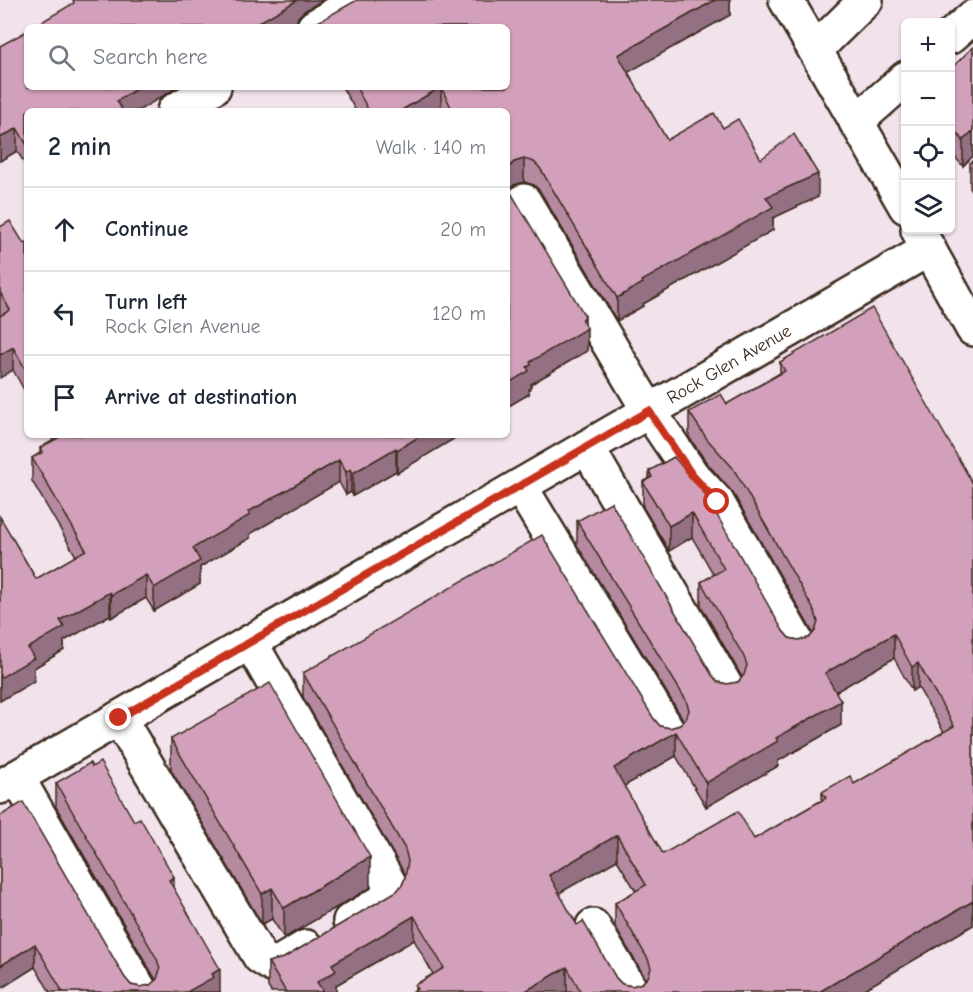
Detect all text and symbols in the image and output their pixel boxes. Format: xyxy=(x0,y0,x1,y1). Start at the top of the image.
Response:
map controls xyxy=(901,18,955,234)
button: + xyxy=(901,18,955,72)
search box xyxy=(24,24,510,90)
icon: search xyxy=(45,41,78,74)
text: Search here xyxy=(93,44,208,70)
button: − xyxy=(901,72,955,126)
button: locate xyxy=(901,126,955,180)
text: 2 min xyxy=(48,132,111,162)
text: Walk · 140 m xyxy=(376,136,486,159)
button: layers xyxy=(901,180,955,234)
icon: ahead xyxy=(48,213,81,246)
text: Continue xyxy=(105,216,188,242)
text: 20 m xyxy=(440,218,486,241)
text: Turn left xyxy=(105,289,187,315)
icon: left xyxy=(48,297,81,330)
text: 120 m xyxy=(432,302,486,325)
text: Rock Glen Avenue xyxy=(105,315,261,338)
street label: Rock Glen Avenue xyxy=(663,320,795,409)
icon: arrive xyxy=(48,381,81,414)
text: Arrive at destination xyxy=(105,384,297,410)
route start xyxy=(703,488,729,514)
route end xyxy=(105,704,131,730)

